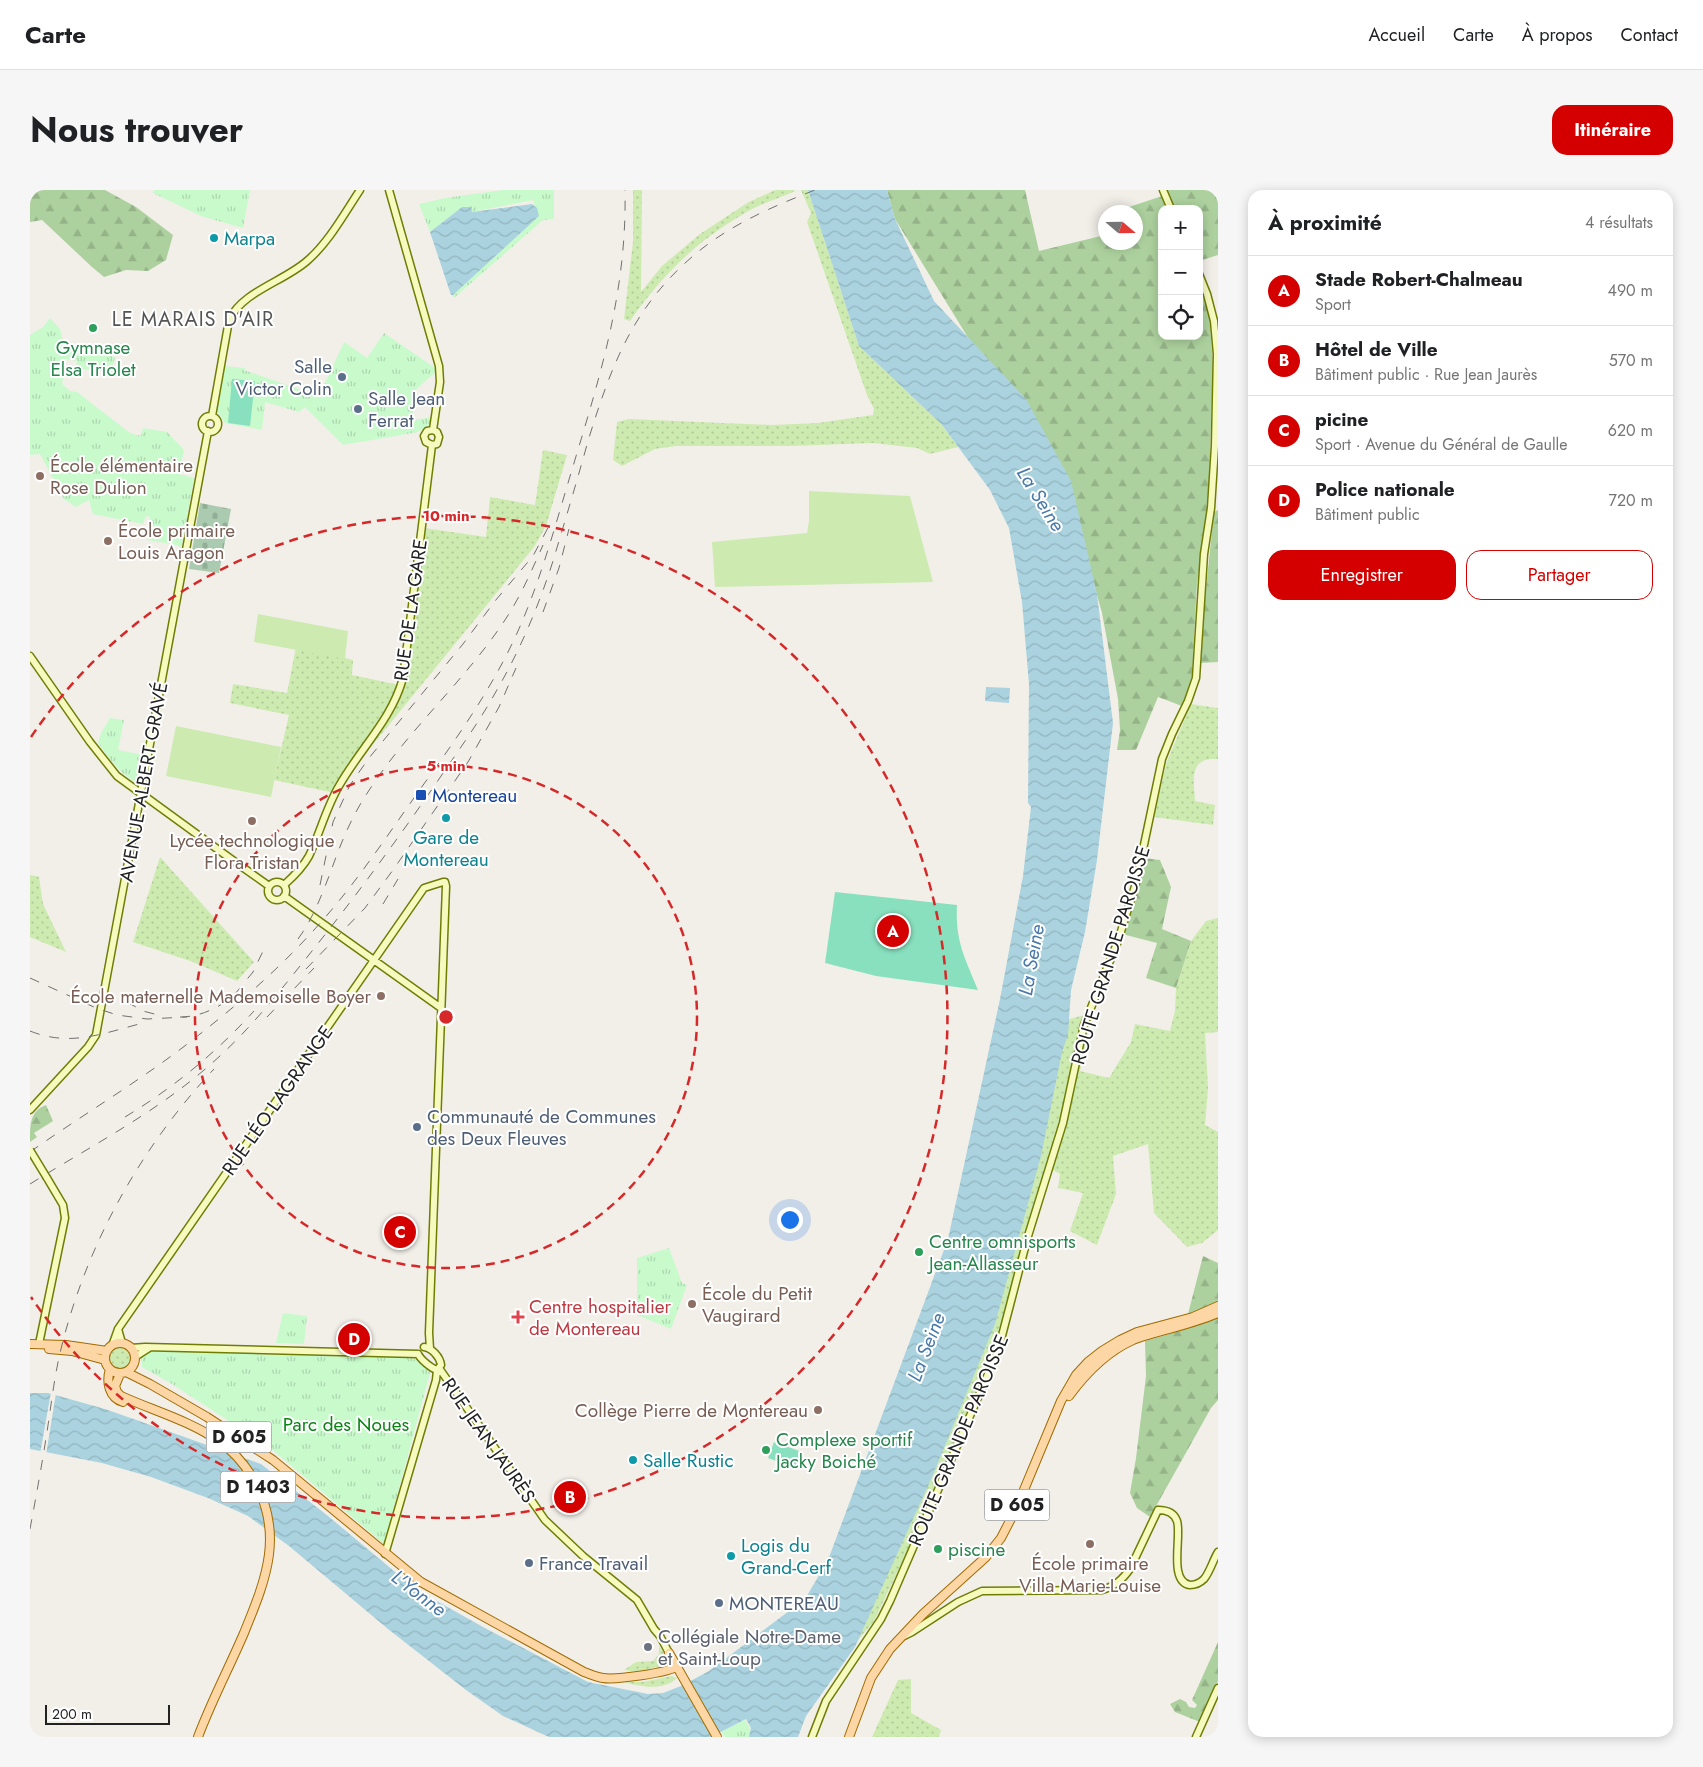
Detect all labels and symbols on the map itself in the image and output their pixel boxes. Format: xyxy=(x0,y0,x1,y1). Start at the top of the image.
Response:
north arrow xyxy=(1098,205,1143,250)
place label: Marpa xyxy=(224,225,275,252)
marker: Marpa xyxy=(208,232,220,244)
district label: LE MARAIS D'AIR xyxy=(112,305,274,334)
marker: Gymnase Elsa Triolet xyxy=(87,322,99,334)
place label: Gymnase Elsa Triolet xyxy=(50,334,136,383)
place label: Salle Victor Colin xyxy=(236,353,332,402)
marker: Salle Victor Colin xyxy=(336,371,348,383)
place label: Salle Jean Ferrat xyxy=(368,385,445,434)
marker: Salle Jean Ferrat xyxy=(352,403,364,415)
place label: École élémentaire Rose Dulion xyxy=(50,452,193,501)
water label: La Seine xyxy=(1009,461,1072,537)
marker: École élémentaire Rose Dulion xyxy=(34,470,46,482)
text: 10 min xyxy=(422,505,470,527)
place label: École primaire Louis Aragon xyxy=(118,517,235,566)
marker: École primaire Louis Aragon xyxy=(102,535,114,547)
street label: RUE DE LA GARE xyxy=(387,537,434,683)
street label: AVENUE ALBERT GRAVÉ xyxy=(113,680,174,884)
text: 5 min xyxy=(426,755,466,777)
place label: Montereau xyxy=(432,782,517,809)
marker: Montereau xyxy=(414,788,428,802)
marker: Gare de Montereau xyxy=(440,812,452,824)
marker: Lycée technologique Flora Tristan xyxy=(246,815,258,827)
place label: Gare de Montereau xyxy=(403,824,489,873)
place label: Lycée technologique Flora Tristan xyxy=(170,827,335,876)
street label: ROUTE GRANDE PAROISSE xyxy=(1064,842,1157,1068)
pin: A xyxy=(877,912,909,950)
water label: La Seine xyxy=(1011,922,1052,998)
place label: École maternelle Mademoiselle Boyer xyxy=(70,983,371,1010)
marker: École maternelle Mademoiselle Boyer xyxy=(375,990,387,1002)
centre of rings xyxy=(437,1008,455,1026)
street label: RUE LÉO LAGRANGE xyxy=(216,1020,339,1181)
place label: Communauté de Communes des Deux Fleuves xyxy=(427,1103,656,1152)
marker: Communauté de Communes des Deux Fleuves xyxy=(411,1121,423,1133)
your location xyxy=(777,1207,803,1233)
pin: C xyxy=(384,1213,416,1251)
place label: Centre omnisports Jean-Allasseur xyxy=(926,1228,1076,1277)
marker: Centre omnisports Jean-Allasseur xyxy=(913,1246,925,1258)
place label: École du Petit Vaugirard xyxy=(702,1280,812,1329)
place label: Centre hospitalier de Montereau xyxy=(529,1293,672,1342)
marker: École du Petit Vaugirard xyxy=(686,1298,698,1310)
water label: La Seine xyxy=(900,1309,953,1386)
marker: Centre hospitalier de Montereau xyxy=(511,1310,525,1324)
pin: D xyxy=(338,1320,370,1358)
street label: ROUTE GRANDE PAROISSE xyxy=(902,1330,1015,1550)
street label: RUE JEAN JAURÈS xyxy=(435,1372,542,1508)
place label: Collège Pierre de Montereau xyxy=(575,1397,808,1424)
marker: Collège Pierre de Montereau xyxy=(812,1404,824,1416)
park label: Parc des Noues xyxy=(283,1411,410,1438)
road number: D 605 xyxy=(206,1422,272,1452)
place label: Complexe sportif Jacky Boiché xyxy=(773,1426,913,1475)
marker: Complexe sportif Jacky Boiché xyxy=(760,1444,772,1456)
place label: Salle Rustic xyxy=(643,1447,734,1474)
marker: Salle Rustic xyxy=(627,1454,639,1466)
road number: D 1403 xyxy=(220,1471,296,1502)
pin: B xyxy=(554,1478,586,1516)
road number: D 605 xyxy=(984,1490,1050,1520)
place label: Logis du Grand-Cerf xyxy=(741,1532,831,1581)
place label: piscine xyxy=(948,1536,1005,1563)
marker: École primaire Villa Marie-Louise xyxy=(1084,1538,1096,1550)
marker: piscine xyxy=(932,1543,944,1555)
place label: France Travail xyxy=(539,1550,648,1577)
marker: Logis du Grand-Cerf xyxy=(725,1550,737,1562)
place label: École primaire Villa Marie-Louise xyxy=(1019,1550,1161,1599)
marker: France Travail xyxy=(523,1557,535,1569)
water label: L'Yonne xyxy=(385,1563,452,1624)
place label: MONTEREAU xyxy=(729,1590,839,1617)
marker: MONTEREAU xyxy=(713,1597,725,1609)
place label: Collégiale Notre-Dame et Saint-Loup xyxy=(658,1623,841,1672)
marker: Collégiale Notre-Dame et Saint-Loup xyxy=(642,1641,654,1653)
scale bar xyxy=(45,1702,170,1725)

